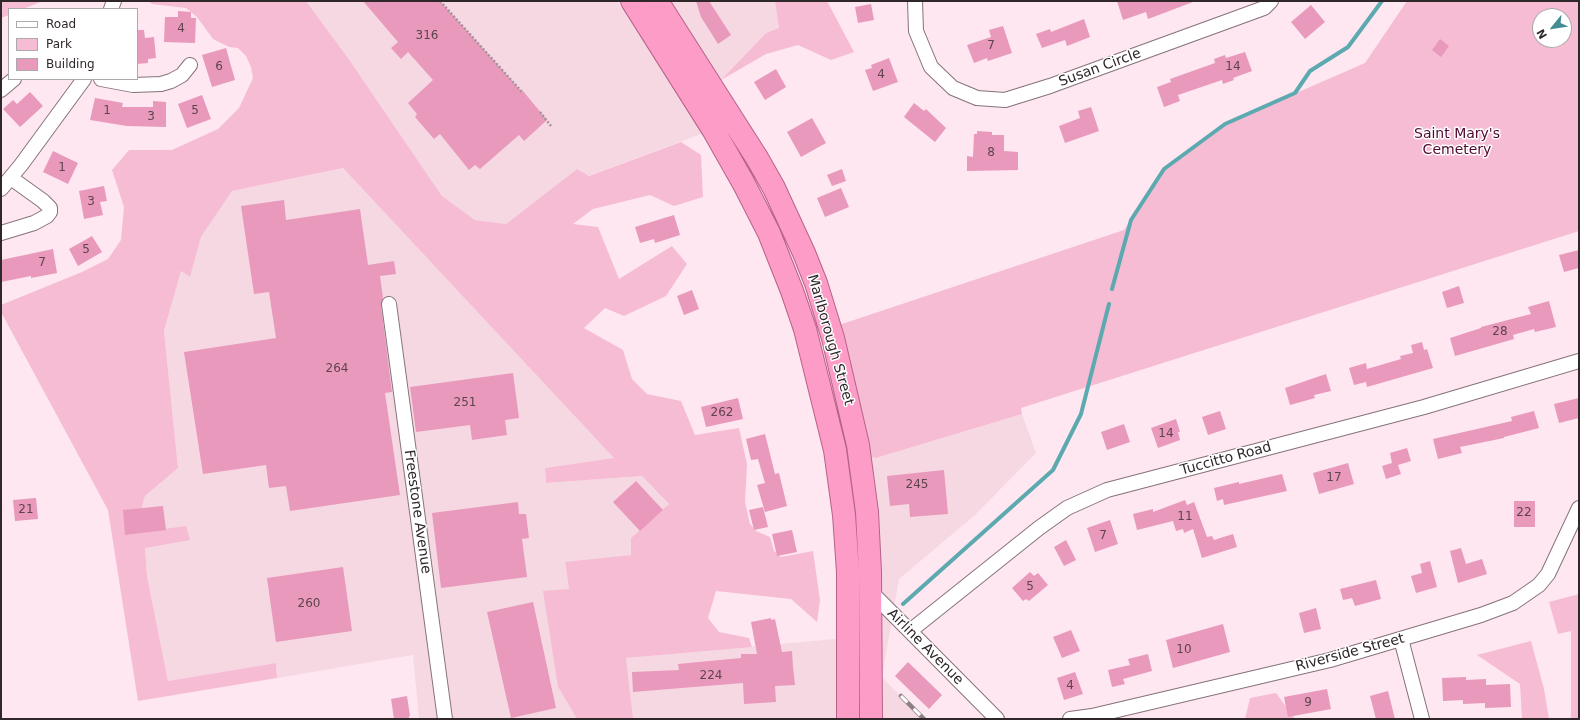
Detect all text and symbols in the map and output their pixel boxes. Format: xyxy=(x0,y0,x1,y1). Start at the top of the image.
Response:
legend xyxy=(8,8,138,80)
north arrow xyxy=(1532,8,1572,48)
text: Road xyxy=(46,17,76,31)
house number: 4 xyxy=(177,22,185,36)
text: N xyxy=(1534,27,1550,41)
house number: 316 xyxy=(416,29,438,43)
text: Park xyxy=(46,37,72,51)
house number: 7 xyxy=(987,39,995,53)
street label: Susan Circle xyxy=(1057,45,1143,91)
text: Building xyxy=(46,57,95,71)
house number: 6 xyxy=(215,60,223,74)
house number: 14 xyxy=(1225,60,1241,74)
house number: 4 xyxy=(877,68,885,82)
house number: 1 xyxy=(103,104,111,118)
house number: 5 xyxy=(191,104,199,118)
house number: 3 xyxy=(147,110,155,124)
park label: Saint Mary's Cemetery xyxy=(1414,126,1500,158)
house number: 8 xyxy=(987,146,995,160)
house number: 1 xyxy=(58,161,66,175)
house number: 3 xyxy=(87,195,95,209)
house number: 5 xyxy=(82,243,90,257)
house number: 7 xyxy=(38,256,46,270)
street label: Marlborough Street xyxy=(803,273,857,407)
house number: 28 xyxy=(1492,325,1508,339)
house number: 264 xyxy=(326,362,348,376)
house number: 251 xyxy=(454,396,476,410)
house number: 262 xyxy=(711,406,733,420)
house number: 14 xyxy=(1158,427,1174,441)
street label: Tuccitto Road xyxy=(1179,439,1273,479)
street label: Freestone Avenue xyxy=(400,449,434,575)
house number: 17 xyxy=(1326,471,1342,485)
house number: 245 xyxy=(906,478,928,492)
house number: 21 xyxy=(18,503,34,517)
house number: 22 xyxy=(1516,506,1532,520)
house number: 11 xyxy=(1177,510,1193,524)
house number: 7 xyxy=(1099,529,1107,543)
house number: 5 xyxy=(1026,580,1034,594)
house number: 260 xyxy=(298,597,320,611)
street label: Airline Avenue xyxy=(883,605,967,689)
street label: Riverside Street xyxy=(1294,630,1406,676)
house number: 10 xyxy=(1176,643,1192,657)
house number: 224 xyxy=(700,669,722,683)
house number: 4 xyxy=(1066,679,1074,693)
house number: 9 xyxy=(1304,696,1312,710)

